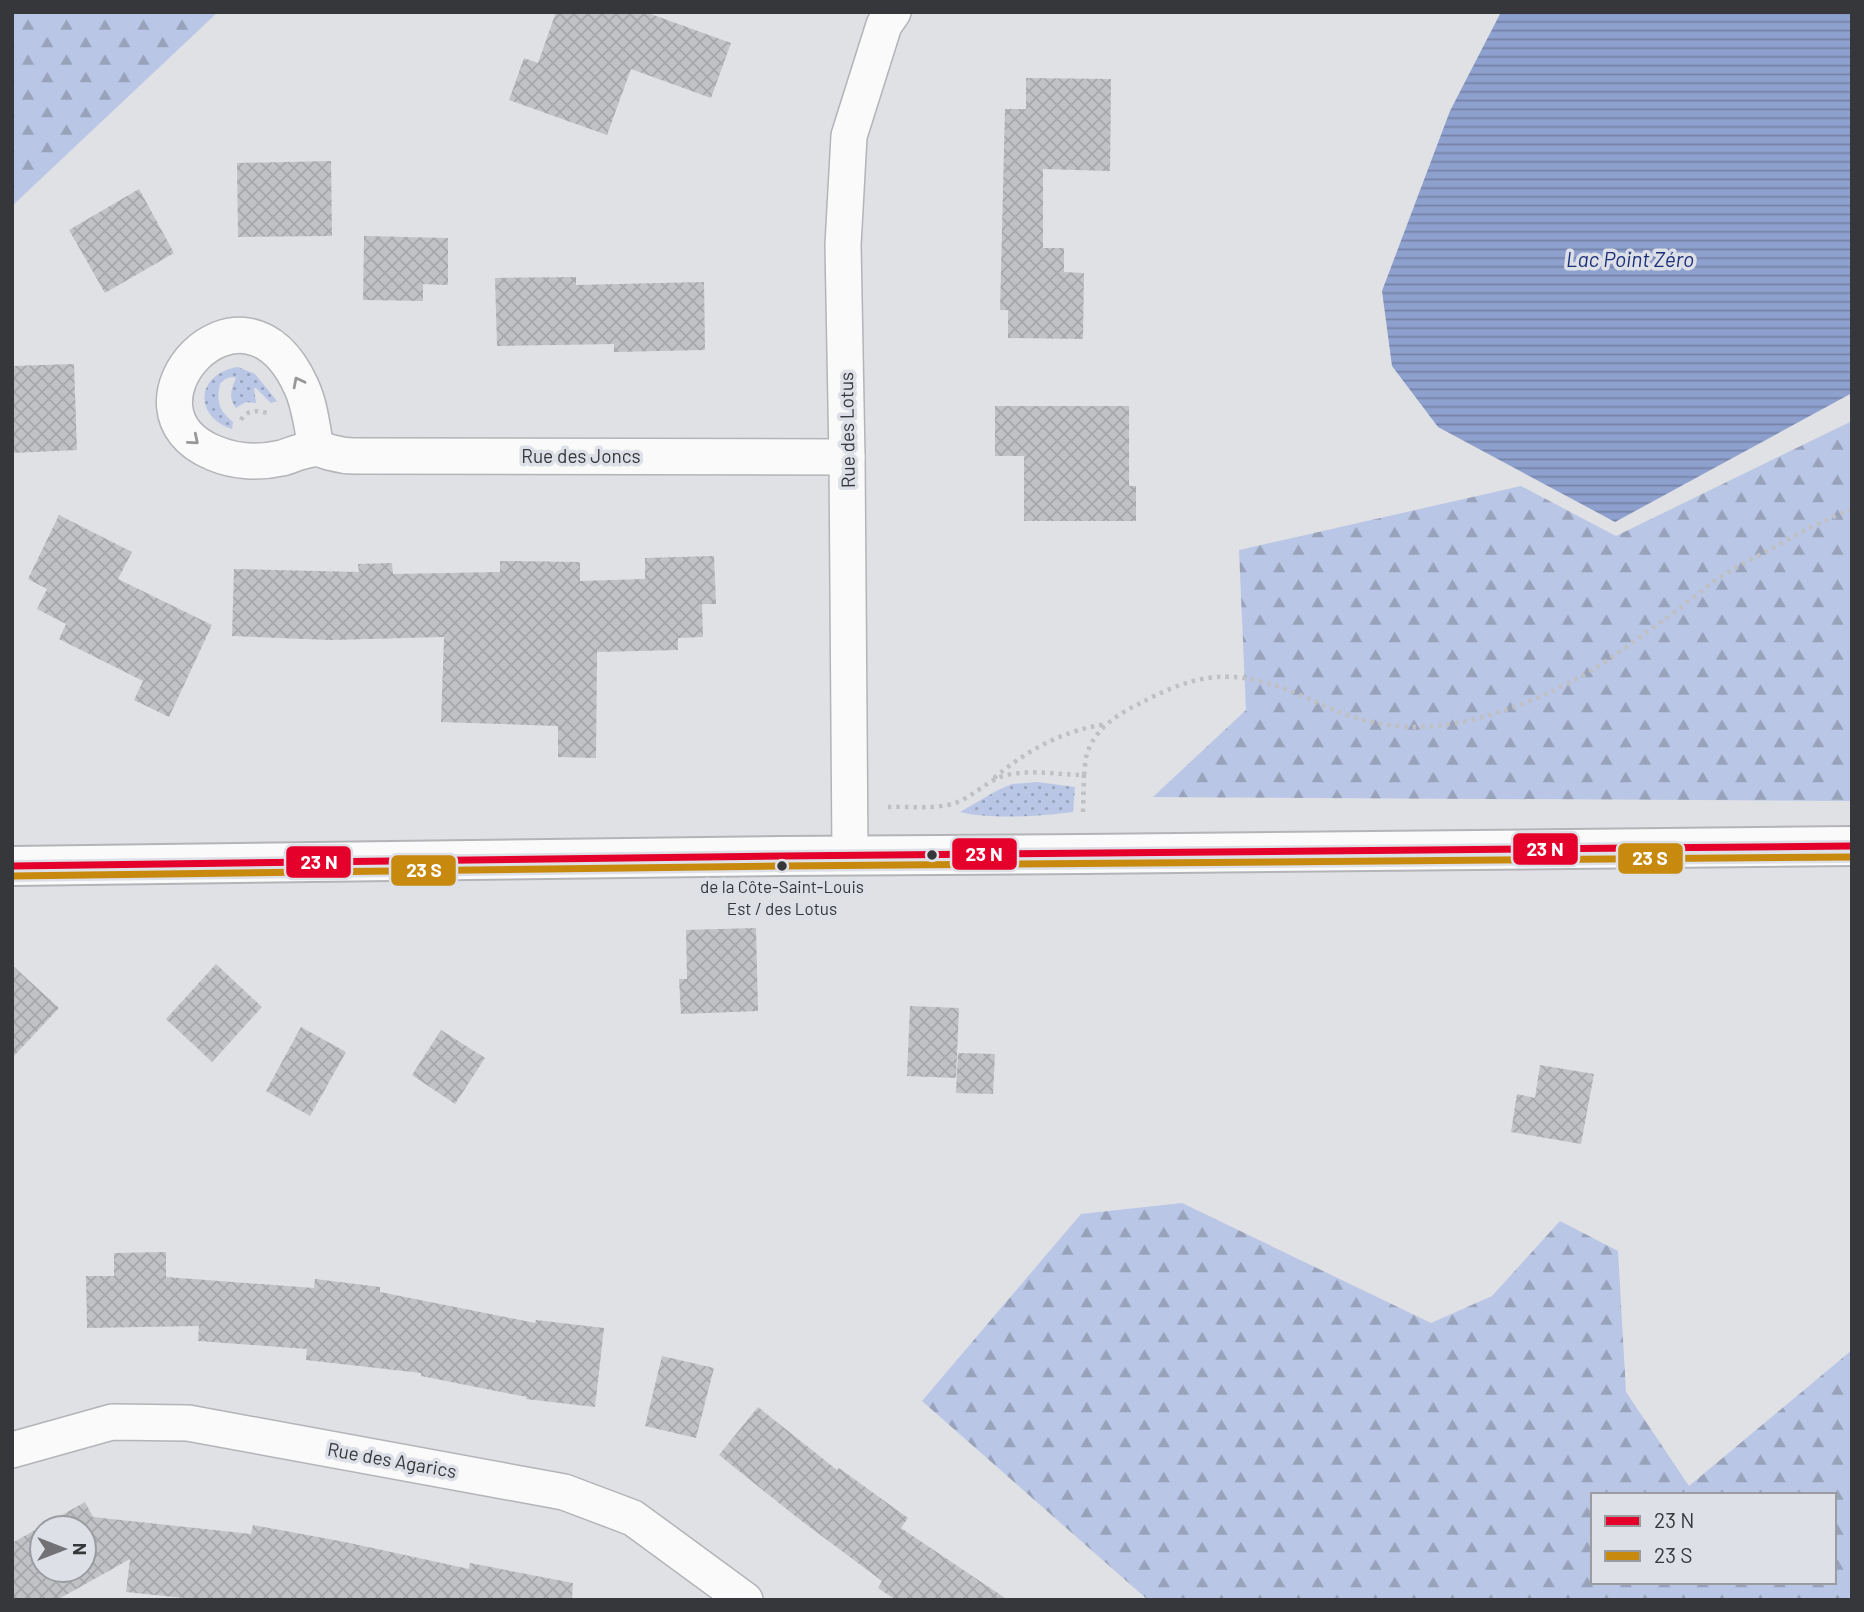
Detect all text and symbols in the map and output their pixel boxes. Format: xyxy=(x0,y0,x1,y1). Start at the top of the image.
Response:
water label: Lac Point Zéro xyxy=(1566,246,1694,271)
street label: Rue des Lotus xyxy=(834,372,859,488)
one-way arrow xyxy=(293,377,306,389)
one-way arrow xyxy=(186,432,199,445)
street label: Rue des Joncs xyxy=(521,444,641,467)
line badge: 23 N xyxy=(1512,832,1579,866)
line badge: 23 N xyxy=(951,837,1018,871)
text: 23 N xyxy=(1526,837,1564,860)
text: 23 N xyxy=(965,842,1003,865)
line badge: 23 S xyxy=(1617,842,1684,875)
line badge: 23 N xyxy=(285,845,352,879)
text: 23 S xyxy=(1632,846,1668,869)
unlabelled marker xyxy=(925,848,939,862)
text: 23 N xyxy=(300,850,338,873)
line badge: 23 S xyxy=(390,854,457,887)
text: 23 S xyxy=(406,858,442,881)
marker: de la Côte-Saint-Louis Est / des Lotus xyxy=(775,859,789,873)
place label: de la Côte-Saint-Louis Est / des Lotus xyxy=(700,876,864,918)
street label: Rue des Agarics xyxy=(326,1437,458,1482)
legend xyxy=(1591,1493,1836,1584)
text: 23 N xyxy=(1654,1507,1694,1532)
north arrow xyxy=(28,1514,98,1584)
text: 23 S xyxy=(1654,1542,1692,1567)
text: N xyxy=(69,1543,92,1555)

